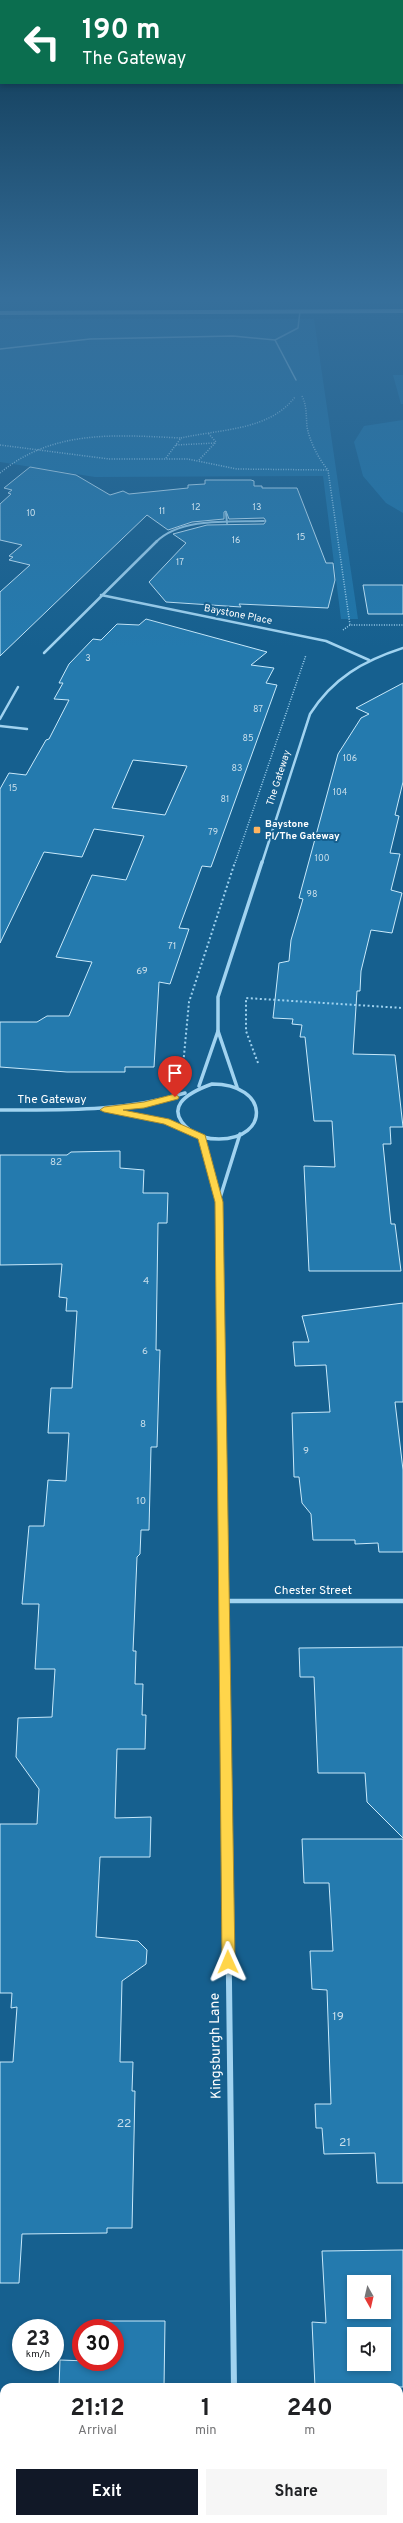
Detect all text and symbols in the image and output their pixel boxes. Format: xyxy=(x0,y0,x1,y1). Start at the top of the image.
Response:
text: 190 m xyxy=(82,13,160,49)
icon: left xyxy=(16,16,68,68)
text: The Gateway xyxy=(82,48,186,71)
house number: 12 xyxy=(192,502,200,513)
house number: 13 xyxy=(253,502,261,513)
house number: 11 xyxy=(159,506,165,517)
house number: 10 xyxy=(26,508,36,519)
house number: 15 xyxy=(297,532,305,543)
house number: 16 xyxy=(232,535,240,546)
house number: 17 xyxy=(176,557,184,568)
street label: Baystone Place xyxy=(203,602,273,628)
house number: 3 xyxy=(85,653,91,664)
house number: 87 xyxy=(253,704,263,715)
house number: 85 xyxy=(242,733,254,744)
street label: The Gateway xyxy=(264,748,294,808)
house number: 106 xyxy=(343,753,357,764)
house number: 83 xyxy=(232,763,242,774)
house number: 15 xyxy=(9,783,17,794)
house number: 104 xyxy=(333,787,348,798)
house number: 81 xyxy=(221,794,229,805)
place label: Baystone Pl/The Gateway xyxy=(265,818,340,843)
marker: Baystone Pl/The Gateway xyxy=(252,825,262,835)
house number: 79 xyxy=(208,827,218,838)
house number: 100 xyxy=(315,853,330,864)
house number: 98 xyxy=(307,889,317,900)
house number: 71 xyxy=(167,940,177,953)
house number: 69 xyxy=(136,965,148,978)
pin xyxy=(158,1056,192,1097)
icon: arrive xyxy=(164,1062,186,1084)
street label: The Gateway xyxy=(17,1092,87,1108)
house number: 82 xyxy=(50,1156,62,1169)
house number: 4 xyxy=(143,1275,149,1288)
house number: 6 xyxy=(142,1345,148,1358)
house number: 8 xyxy=(140,1418,146,1431)
house number: 9 xyxy=(303,1445,309,1458)
house number: 10 xyxy=(136,1495,146,1508)
street label: Chester Street xyxy=(274,1583,352,1599)
position arrow xyxy=(207,1941,249,1983)
street label: Kingsburgh Lane xyxy=(207,1993,225,2099)
house number: 19 xyxy=(332,2009,344,2025)
house number: 22 xyxy=(117,2116,131,2132)
house number: 21 xyxy=(339,2135,351,2151)
north arrow xyxy=(347,2275,391,2319)
map controls xyxy=(347,2275,391,2371)
speed limit sign: 30 xyxy=(72,2319,124,2371)
text: 23 xyxy=(26,2327,50,2353)
button: sound xyxy=(347,2327,391,2371)
text: km/h xyxy=(26,2348,50,2361)
text: 21:12 xyxy=(70,2394,125,2424)
text: 1 xyxy=(201,2394,211,2424)
text: 240 xyxy=(287,2394,333,2424)
text: Arrival xyxy=(78,2423,117,2439)
text: min xyxy=(195,2423,217,2439)
text: m xyxy=(304,2423,315,2439)
button: Exit xyxy=(16,2469,198,2515)
button: Share xyxy=(206,2469,387,2515)

